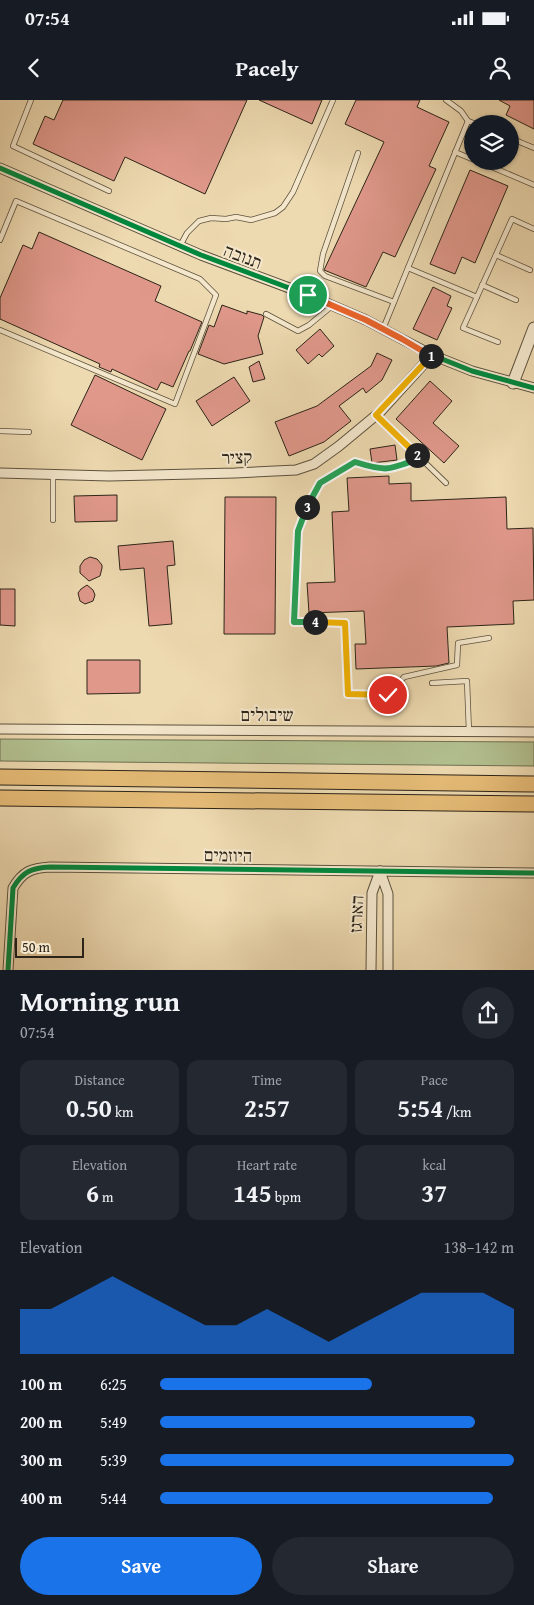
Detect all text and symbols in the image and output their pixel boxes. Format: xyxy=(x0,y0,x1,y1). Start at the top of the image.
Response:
text: 07:54 xyxy=(25,4,70,32)
text: Pacely xyxy=(235,52,299,84)
icon: back xyxy=(20,54,48,82)
icon: person xyxy=(486,54,514,82)
map controls xyxy=(464,115,519,170)
button: layers xyxy=(464,115,519,170)
street label: תנובה xyxy=(220,236,266,276)
pin xyxy=(287,274,329,316)
icon: arrive xyxy=(294,281,322,309)
pin: 1 xyxy=(418,344,444,368)
text: 1 xyxy=(428,346,435,366)
pin: 2 xyxy=(404,442,430,468)
street label: קציר xyxy=(221,443,253,471)
text: 2 xyxy=(414,445,421,465)
pin: 3 xyxy=(294,494,320,520)
text: 3 xyxy=(304,497,311,517)
pin: 4 xyxy=(302,610,328,634)
text: 4 xyxy=(312,612,319,632)
pin xyxy=(367,674,409,716)
icon: check xyxy=(374,681,402,709)
street label: שיבולים xyxy=(241,701,293,728)
street label: היוזמים xyxy=(204,841,252,869)
street label: הארגז xyxy=(342,894,370,934)
scale bar xyxy=(15,935,84,958)
text: 50 m xyxy=(22,937,50,957)
text: Morning run xyxy=(20,980,180,1021)
button: share xyxy=(462,987,514,1039)
text: 07:54 xyxy=(20,1020,55,1044)
text: Distance xyxy=(75,1070,125,1090)
text: Time xyxy=(252,1070,282,1090)
text: Pace xyxy=(421,1070,448,1090)
text: 0.50 xyxy=(66,1090,112,1126)
text: 2:57 xyxy=(244,1090,290,1126)
text: 5:54 xyxy=(397,1090,443,1126)
text: km xyxy=(112,1102,133,1122)
text: /km xyxy=(443,1102,471,1122)
text: Elevation xyxy=(72,1155,127,1175)
text: Heart rate xyxy=(237,1155,297,1175)
text: kcal xyxy=(422,1155,446,1175)
text: 6 xyxy=(86,1175,99,1211)
text: 145 xyxy=(233,1175,272,1211)
text: 37 xyxy=(421,1175,447,1211)
text: m xyxy=(99,1187,113,1207)
text: bpm xyxy=(272,1187,301,1207)
text: Elevation xyxy=(20,1235,83,1259)
text: 138–142 m xyxy=(444,1235,514,1259)
text: 100 m xyxy=(20,1372,62,1396)
text: 6:25 xyxy=(100,1372,127,1396)
text: 200 m xyxy=(20,1410,62,1434)
text: 5:49 xyxy=(100,1410,127,1434)
text: 300 m xyxy=(20,1448,62,1472)
text: 5:39 xyxy=(100,1448,127,1472)
text: 400 m xyxy=(20,1486,62,1510)
text: 5:44 xyxy=(100,1486,127,1510)
button: Save xyxy=(20,1537,262,1595)
button: Share xyxy=(272,1537,514,1595)

